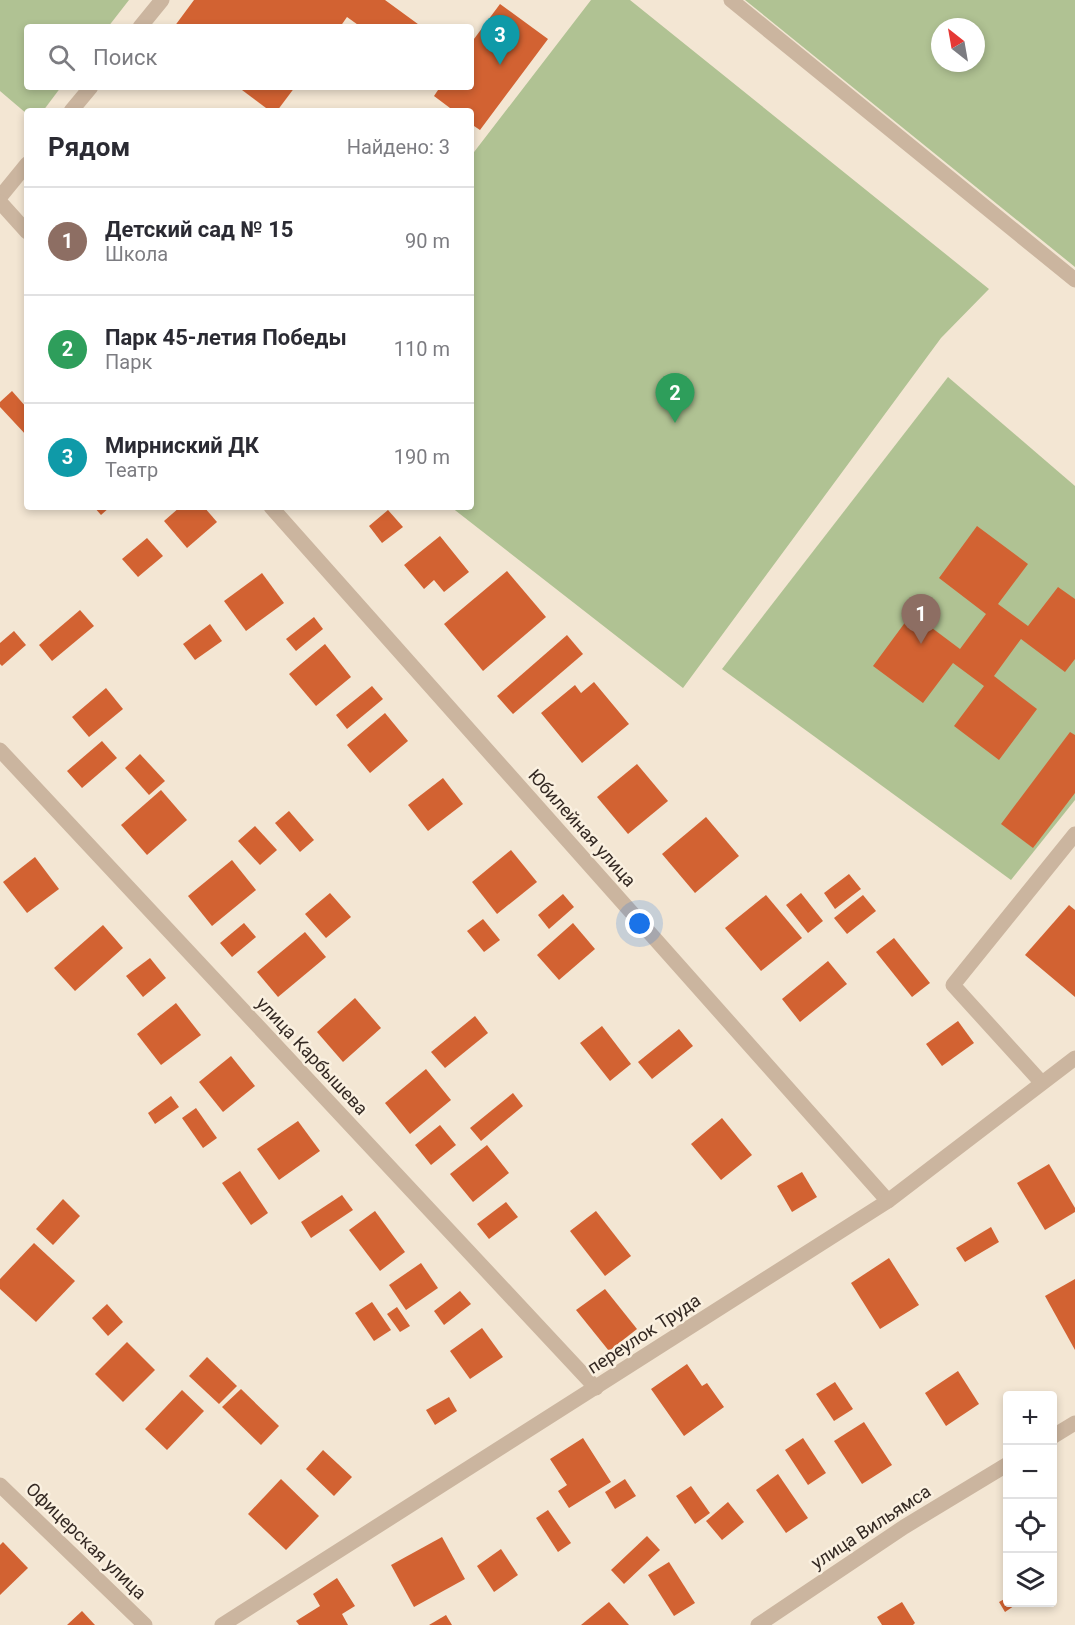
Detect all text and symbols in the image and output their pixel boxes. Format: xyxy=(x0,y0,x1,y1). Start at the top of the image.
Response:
pin: 3 xyxy=(480,16,520,65)
north arrow xyxy=(931,18,985,72)
search box xyxy=(24,24,474,90)
icon: search xyxy=(45,41,78,74)
text: Поиск xyxy=(93,45,157,70)
text: Рядом xyxy=(48,132,130,162)
text: Найдено: 3 xyxy=(347,135,450,159)
text: Детский сад № 15 xyxy=(105,217,293,242)
text: 1 xyxy=(62,229,73,253)
text: 90 m xyxy=(405,229,450,253)
text: Школа xyxy=(105,242,168,266)
text: Парк 45-летия Победы xyxy=(105,325,347,350)
text: 2 xyxy=(62,337,73,361)
text: 110 m xyxy=(394,337,450,361)
text: Парк xyxy=(105,350,152,374)
pin: 2 xyxy=(656,374,694,423)
text: Мирниский ДК xyxy=(105,433,259,458)
text: 3 xyxy=(62,445,73,469)
text: 190 m xyxy=(394,445,450,469)
text: Театр xyxy=(105,458,158,482)
pin: 1 xyxy=(902,594,940,644)
street label: Юбилейная улица xyxy=(524,765,641,891)
your location xyxy=(625,909,654,938)
street label: улица Карбышева xyxy=(252,992,372,1119)
street label: переулок Труда xyxy=(583,1289,704,1378)
map controls xyxy=(1003,1391,1057,1607)
button: + xyxy=(1003,1391,1057,1445)
button: − xyxy=(1003,1445,1057,1499)
street label: Офицерская улица xyxy=(22,1478,151,1603)
street label: улица Вильямса xyxy=(807,1480,934,1573)
button: locate xyxy=(1003,1499,1057,1553)
button: layers xyxy=(1003,1553,1057,1607)

